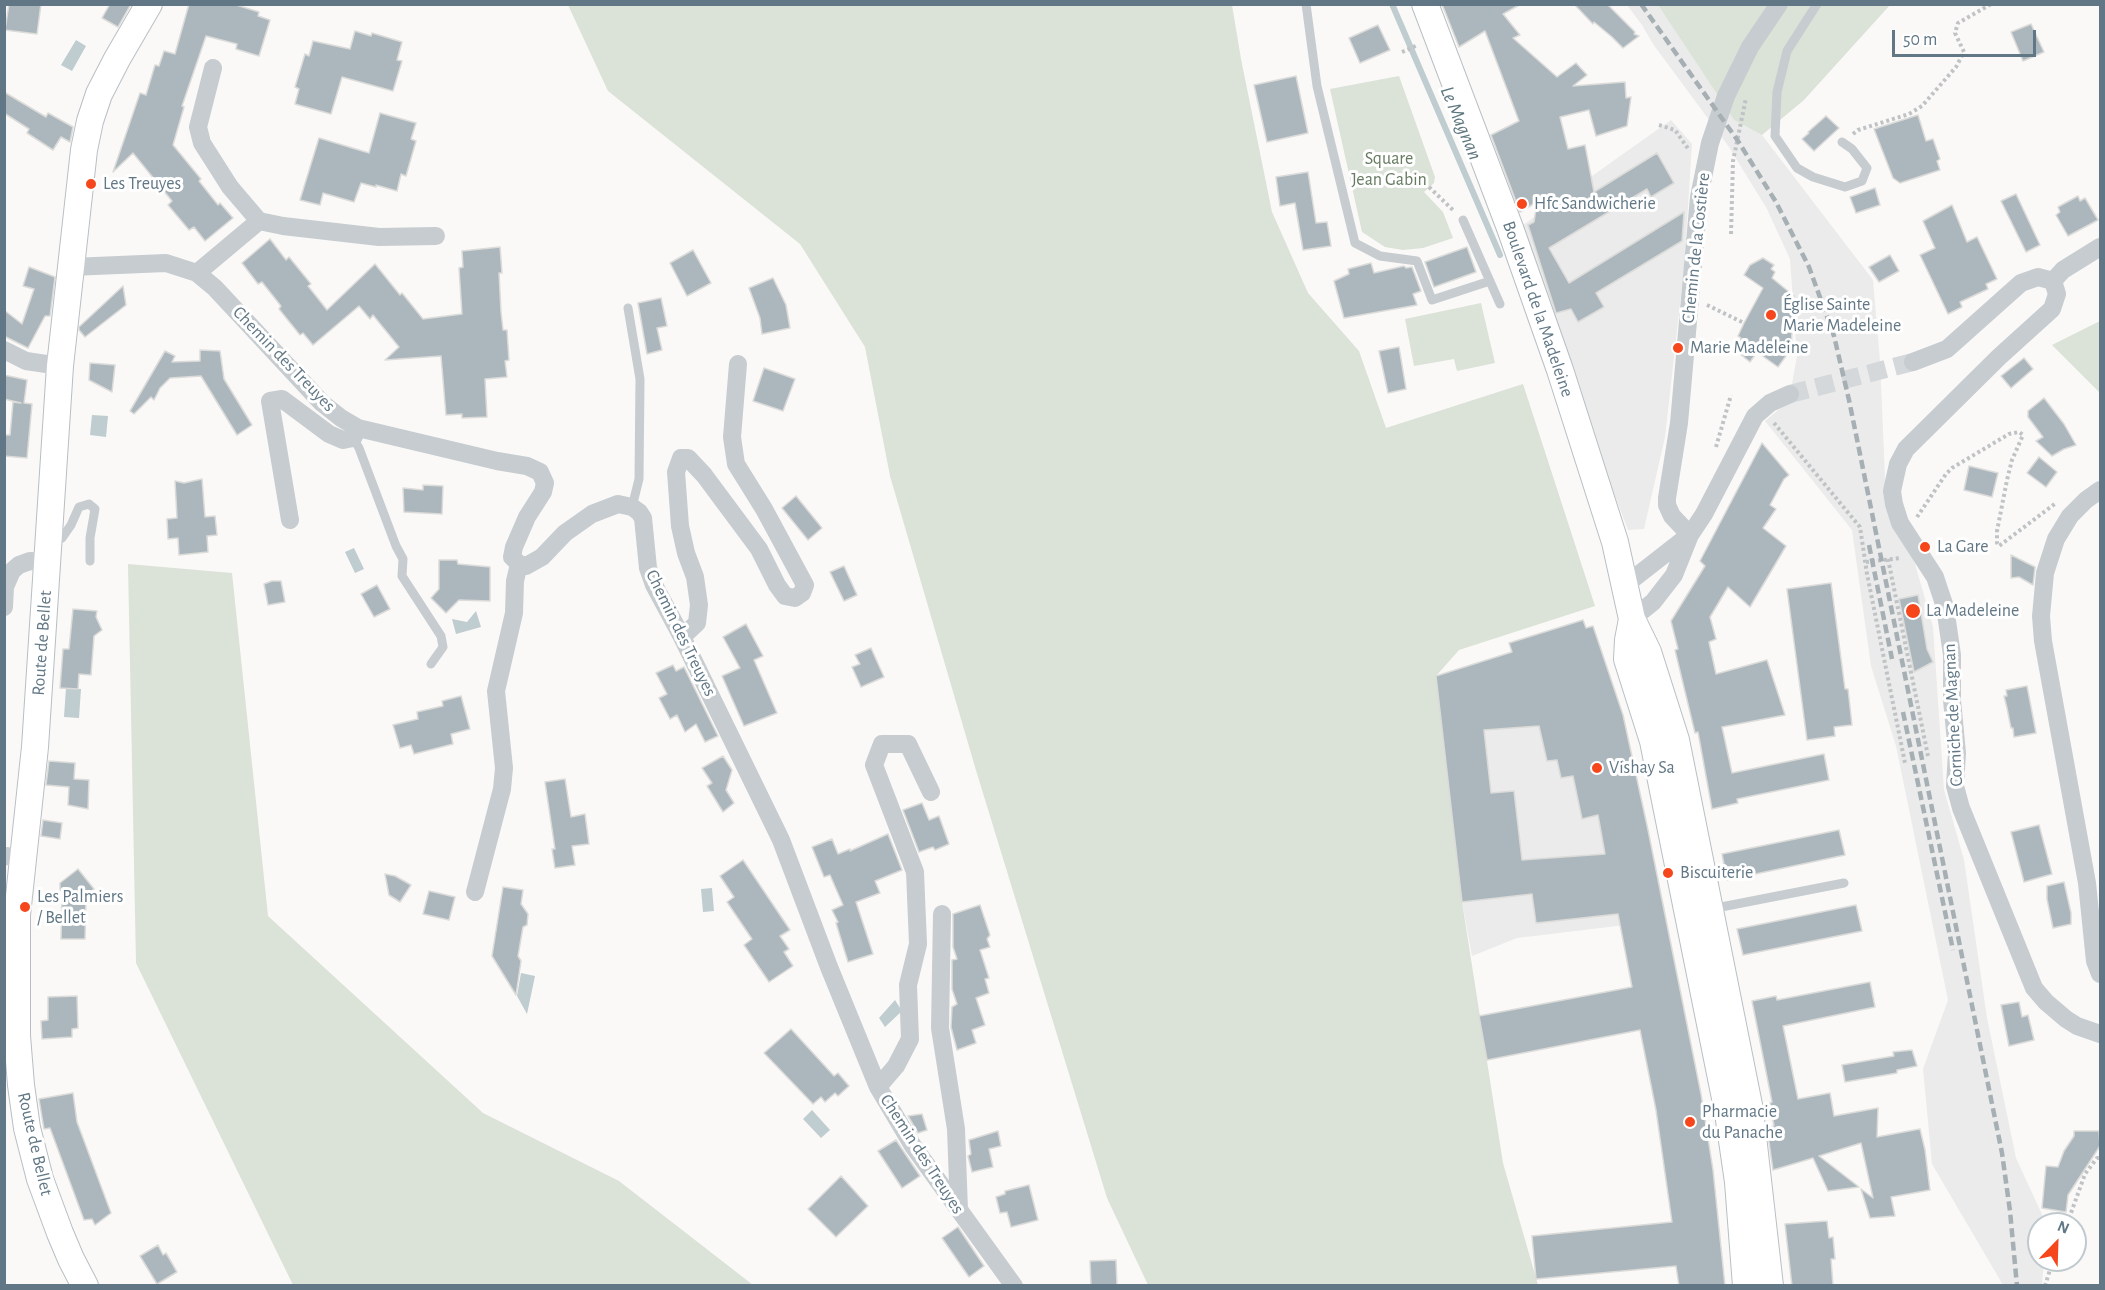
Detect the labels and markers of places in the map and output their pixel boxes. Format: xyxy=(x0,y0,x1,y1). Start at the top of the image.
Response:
place label: Les Treuyes xyxy=(103,173,181,195)
marker: Les Treuyes xyxy=(84,177,98,191)
place label: Hfc Sandwicherie xyxy=(1534,193,1656,215)
marker: Hfc Sandwicherie xyxy=(1515,197,1529,211)
place label: Église Sainte Marie Madeleine xyxy=(1783,294,1901,336)
marker: Église Sainte Marie Madeleine xyxy=(1764,308,1778,322)
place label: Marie Madeleine xyxy=(1690,337,1808,359)
marker: Marie Madeleine xyxy=(1671,341,1685,355)
place label: La Gare xyxy=(1937,536,1989,558)
marker: La Gare xyxy=(1918,540,1932,554)
place label: La Madeleine xyxy=(1926,600,2019,622)
marker: La Madeleine xyxy=(1904,602,1922,620)
place label: Vishay Sa xyxy=(1609,757,1675,779)
marker: Vishay Sa xyxy=(1590,761,1604,775)
place label: Biscuiterie xyxy=(1680,862,1753,884)
marker: Biscuiterie xyxy=(1661,866,1675,880)
place label: Les Palmiers / Bellet xyxy=(37,886,123,928)
marker: Les Palmiers / Bellet xyxy=(18,900,32,914)
place label: Pharmacie du Panache xyxy=(1702,1101,1783,1144)
marker: Pharmacie du Panache xyxy=(1683,1115,1697,1129)

